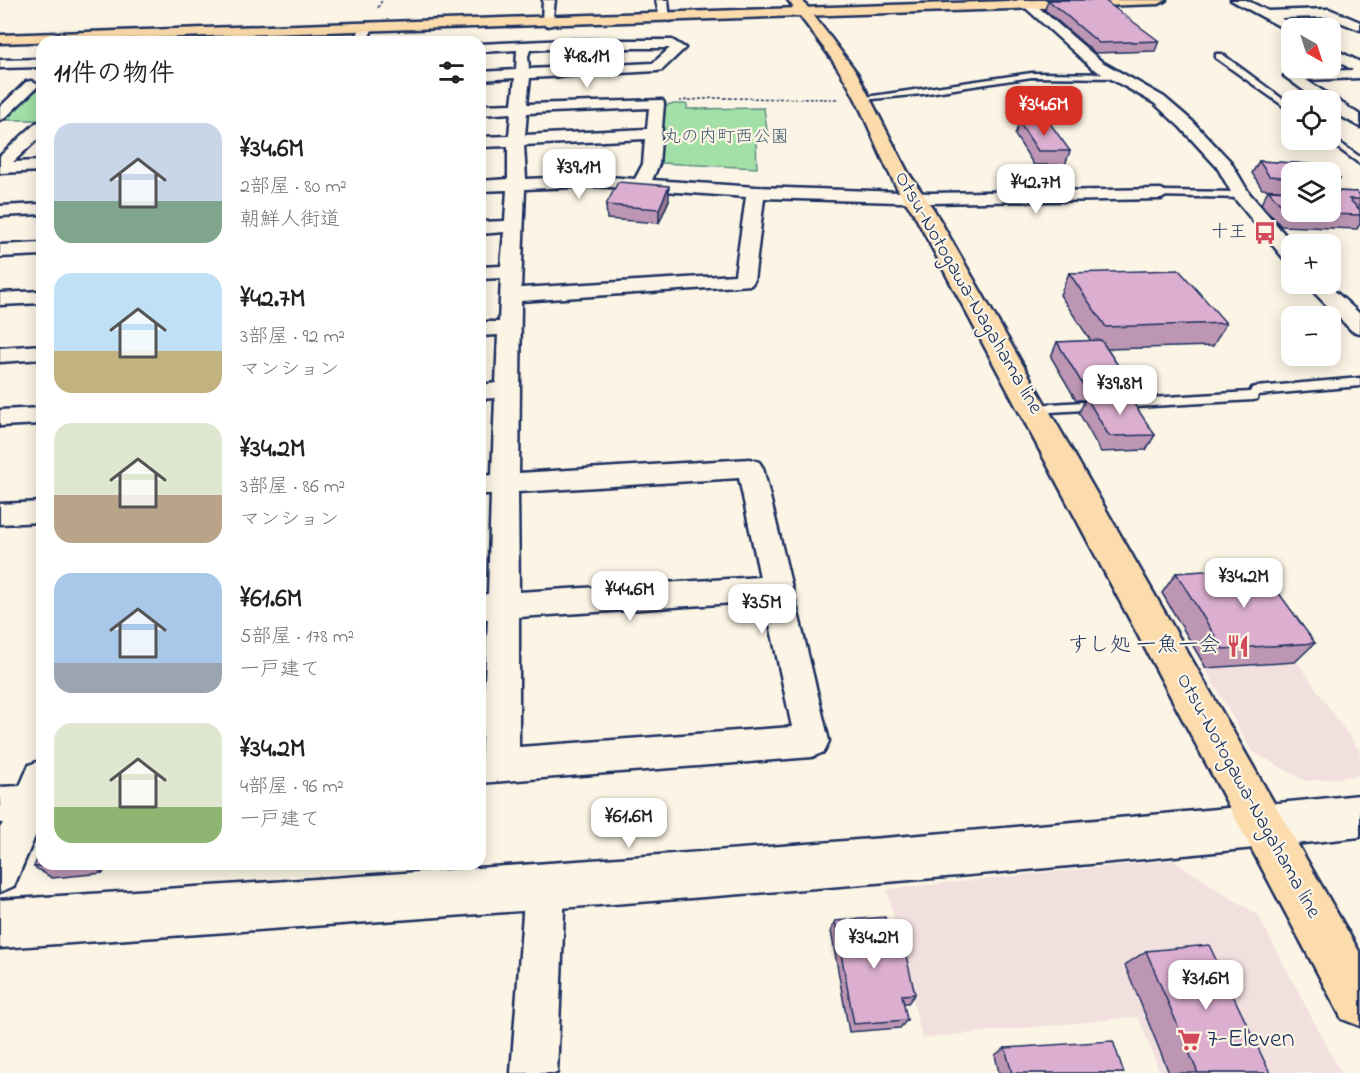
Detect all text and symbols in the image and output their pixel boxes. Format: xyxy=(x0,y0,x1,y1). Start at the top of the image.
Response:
north arrow xyxy=(1281,18,1341,78)
map controls xyxy=(1281,18,1341,366)
pin: ¥48.1M xyxy=(538,38,636,89)
text: ¥48.1M xyxy=(564,43,610,72)
text: 11件の物件 xyxy=(54,56,175,94)
icon: filters xyxy=(435,56,468,89)
pin: ¥34.6M xyxy=(995,86,1093,137)
button: locate xyxy=(1281,90,1341,150)
text: ¥34.6M xyxy=(1019,91,1069,120)
park label: 丸の内町西公園 xyxy=(663,125,789,151)
text: ¥34.6M xyxy=(240,131,304,169)
icon: home xyxy=(102,147,174,219)
pin: ¥39.1M xyxy=(530,149,628,200)
text: ¥39.1M xyxy=(557,154,601,183)
button: layers xyxy=(1281,162,1341,222)
pin: ¥42.7M xyxy=(987,164,1085,215)
street label: Otsu-Notogawa-Nagahama line xyxy=(884,166,1050,421)
text: ¥42.7M xyxy=(1011,169,1061,198)
text: 2部屋 · 80 m² xyxy=(240,173,347,202)
text: 朝鮮人街道 xyxy=(240,206,340,235)
place label: 十王 xyxy=(1211,220,1247,246)
bus stop icon: 十王 xyxy=(1252,220,1278,246)
button: + xyxy=(1281,234,1341,294)
text: ¥42.7M xyxy=(240,281,306,319)
icon: home xyxy=(102,297,174,369)
button: − xyxy=(1281,306,1341,366)
text: 3部屋 · 92 m² xyxy=(240,323,345,352)
text: マンション xyxy=(240,356,339,385)
pin: ¥39.8M xyxy=(1071,365,1169,416)
text: ¥39.8M xyxy=(1097,370,1143,399)
text: ¥34.2M xyxy=(240,431,306,469)
icon: home xyxy=(102,447,174,519)
text: 3部屋 · 86 m² xyxy=(240,473,345,502)
text: マンション xyxy=(240,506,339,535)
pin: ¥34.2M xyxy=(1195,558,1293,609)
text: ¥34.2M xyxy=(1219,563,1269,592)
pin: ¥44.6M xyxy=(581,571,679,622)
text: ¥44.6M xyxy=(605,576,655,605)
text: ¥61.6M xyxy=(240,581,302,619)
pin: ¥35M xyxy=(726,584,798,635)
text: ¥35M xyxy=(742,589,782,618)
icon: home xyxy=(102,597,174,669)
text: 5部屋 · 178 m² xyxy=(240,623,354,652)
place label: すし処 一魚一会 xyxy=(1068,631,1220,661)
restaurant icon: すし処 一魚一会 xyxy=(1225,633,1251,659)
text: 一戸建て xyxy=(240,656,320,685)
street label: Otsu-Notogawa-Nagahama line xyxy=(1166,668,1328,925)
text: ¥34.2M xyxy=(240,731,306,769)
icon: home xyxy=(102,747,174,819)
text: 4部屋 · 96 m² xyxy=(240,773,344,802)
pin: ¥61.6M xyxy=(580,798,678,849)
text: ¥61.6M xyxy=(605,803,653,832)
text: 一戸建て xyxy=(240,806,320,835)
pin: ¥34.2M xyxy=(825,919,923,970)
text: ¥34.2M xyxy=(849,924,899,953)
pin: ¥31.6M xyxy=(1157,960,1255,1011)
text: ¥31.6M xyxy=(1182,965,1230,994)
place label: 7-Eleven xyxy=(1207,1021,1295,1059)
supermarket icon: 7-Eleven xyxy=(1176,1027,1202,1053)

